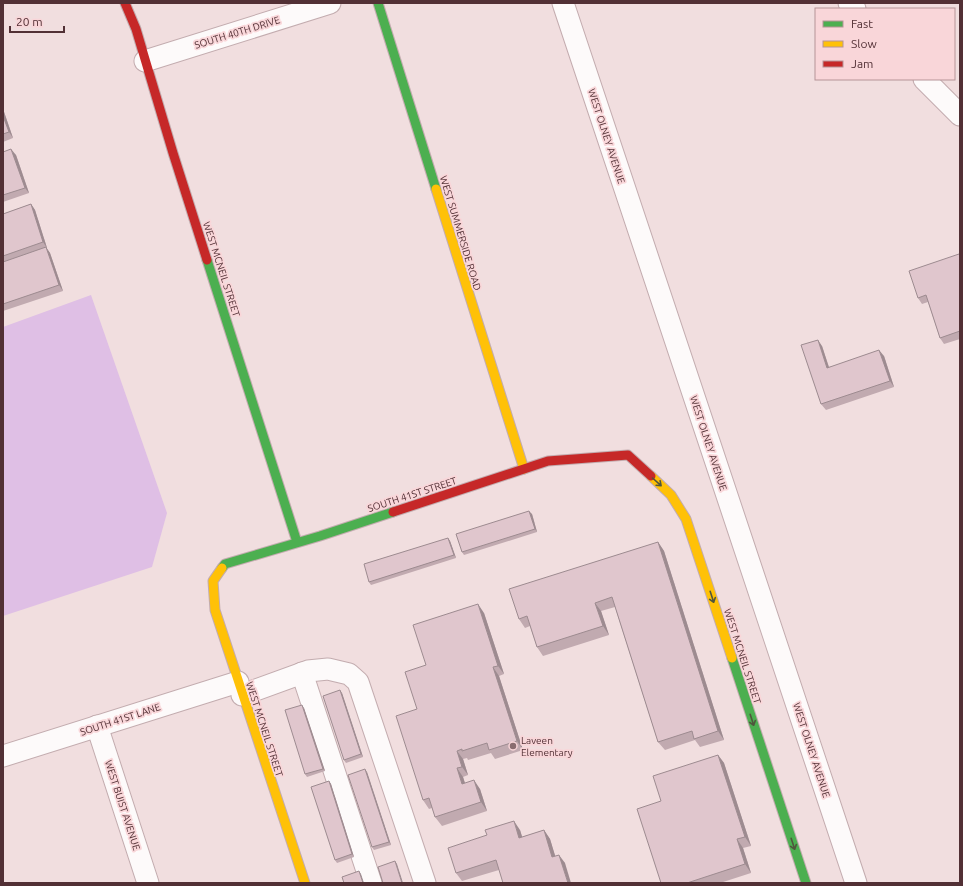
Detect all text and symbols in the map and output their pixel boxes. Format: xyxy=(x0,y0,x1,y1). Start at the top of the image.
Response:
scale bar xyxy=(10,8,64,34)
legend xyxy=(815,8,955,80)
street label: SOUTH 40TH DRIVE xyxy=(193,14,281,51)
text: 20 m xyxy=(16,15,43,28)
text: Fast xyxy=(851,17,873,30)
text: Slow xyxy=(851,37,877,50)
text: Jam xyxy=(851,57,873,70)
street label: WEST OLNEY AVENUE xyxy=(586,87,627,185)
street label: WEST SUMMERSIDE ROAD xyxy=(438,174,483,292)
street label: WEST MCNEIL STREET xyxy=(201,220,242,318)
street label: WEST OLNEY AVENUE xyxy=(688,394,729,492)
street label: SOUTH 41ST STREET xyxy=(366,475,458,514)
one-way arrow xyxy=(651,477,662,486)
one-way arrow xyxy=(708,590,716,602)
street label: WEST MCNEIL STREET xyxy=(722,607,763,705)
street label: WEST MCNEIL STREET xyxy=(244,680,285,778)
street label: SOUTH 41ST LANE xyxy=(79,701,162,738)
street label: WEST OLNEY AVENUE xyxy=(791,701,832,799)
one-way arrow xyxy=(749,714,756,727)
place label: Laveen Elementary xyxy=(521,735,573,758)
marker: Laveen Elementary xyxy=(508,741,518,751)
street label: WEST BUIST AVENUE xyxy=(103,759,142,852)
one-way arrow xyxy=(790,837,797,850)

